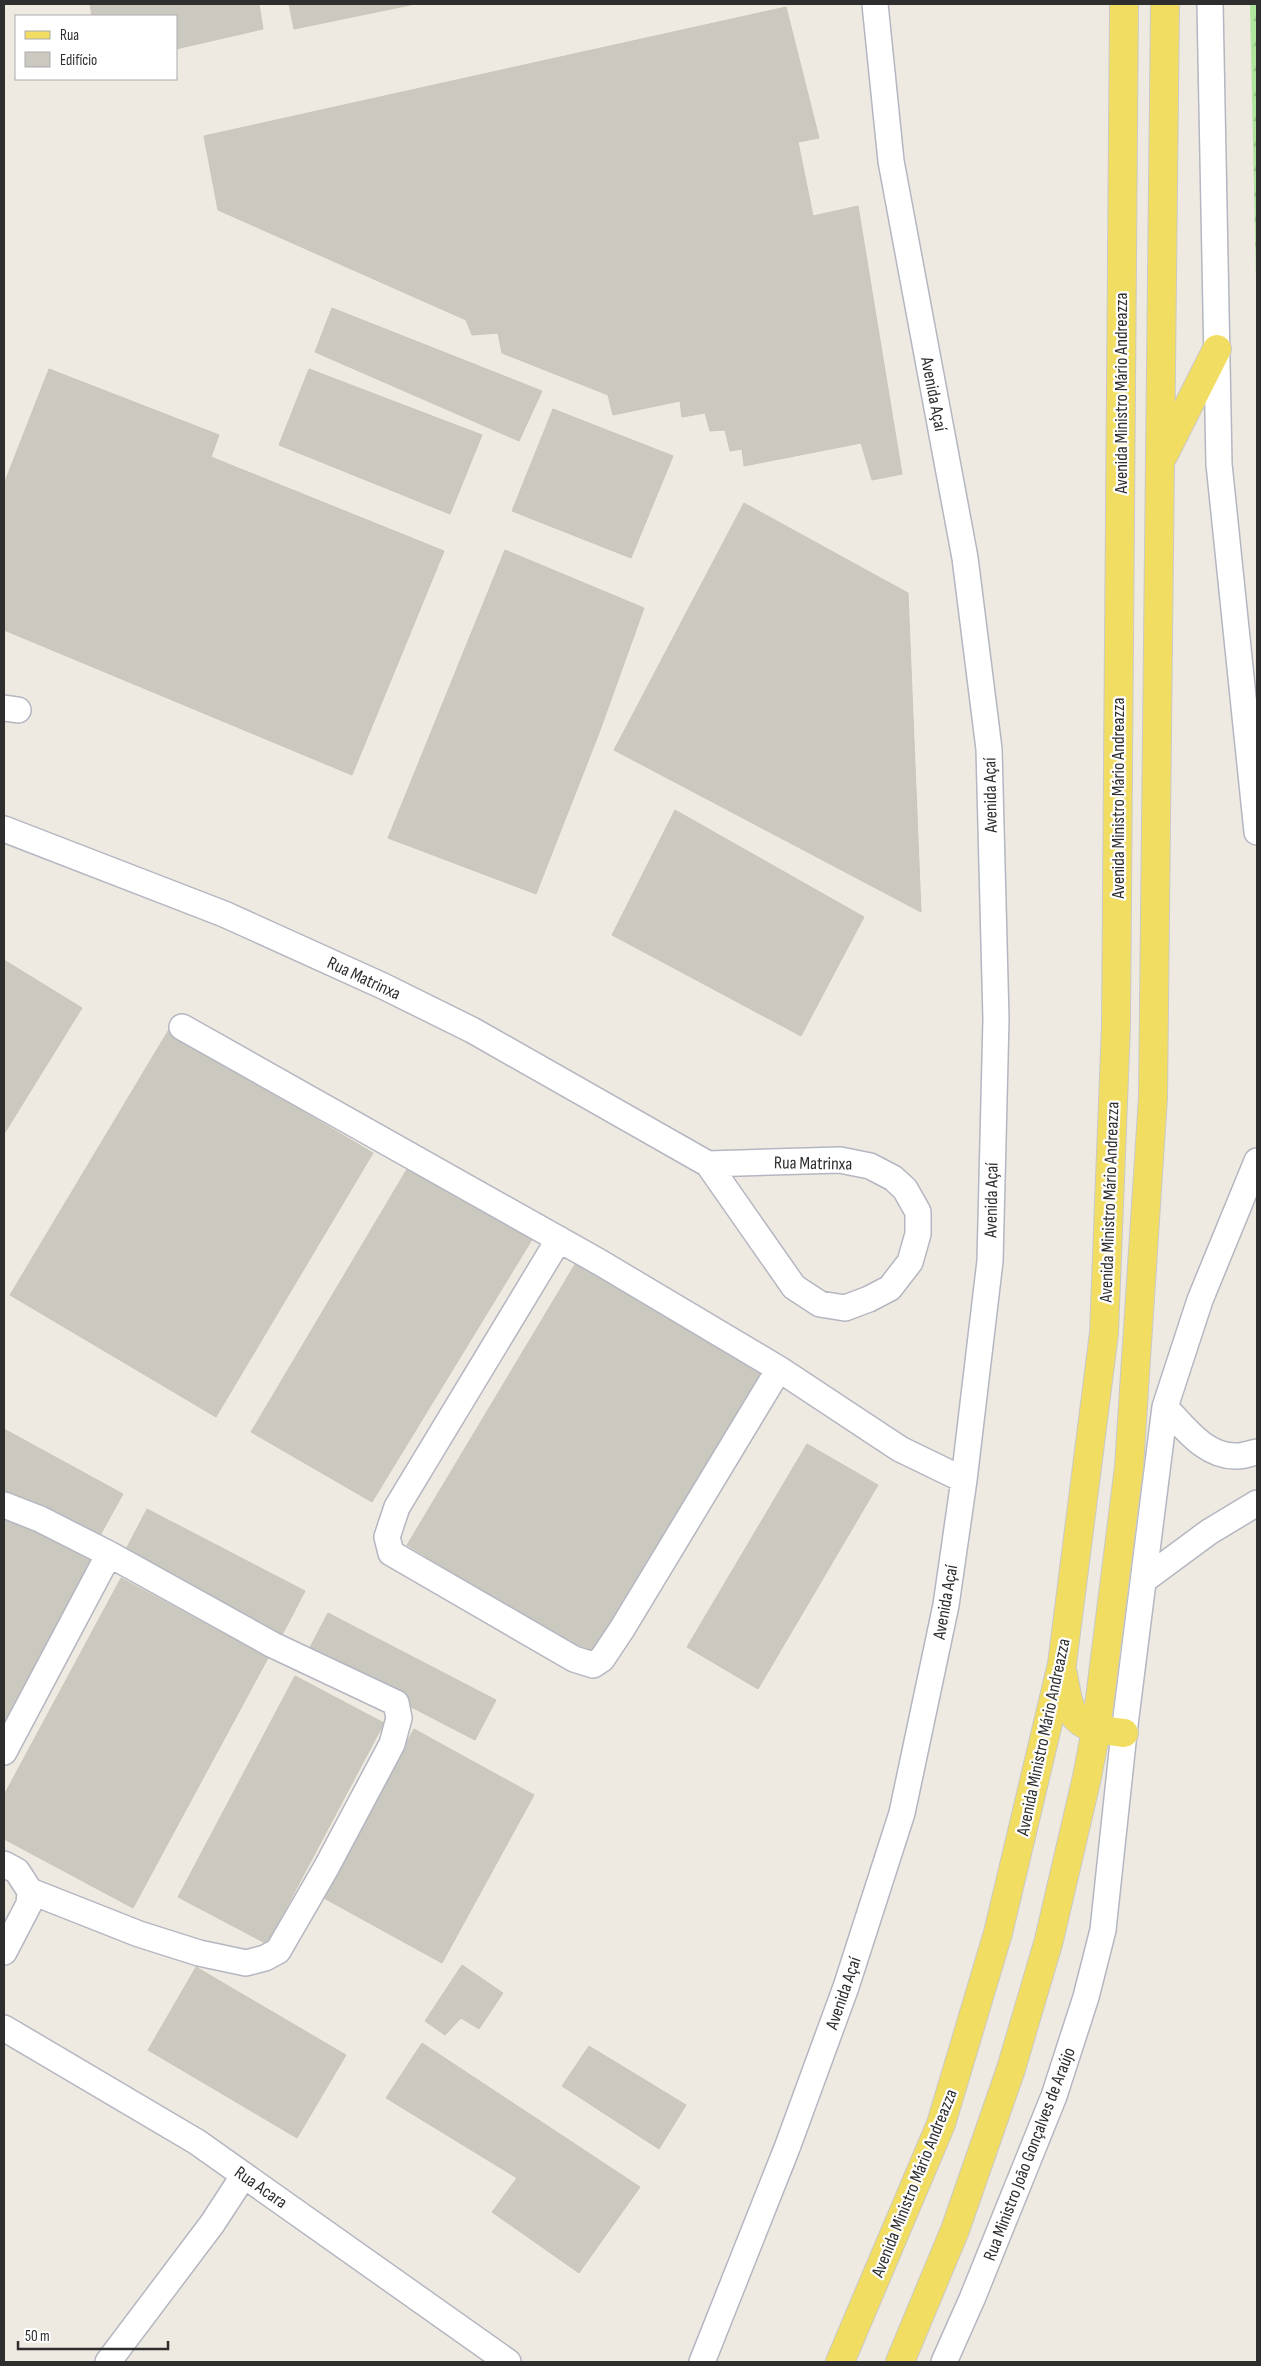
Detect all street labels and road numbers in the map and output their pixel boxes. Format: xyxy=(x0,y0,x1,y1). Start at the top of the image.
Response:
street label: Avenida Ministro Mário Andreazza xyxy=(1111,293,1132,494)
street label: Avenida Açaí xyxy=(916,354,951,434)
street label: Avenida Ministro Mário Andreazza xyxy=(1108,698,1129,899)
street label: Avenida Açaí xyxy=(979,757,1002,834)
street label: Rua Matrinxa xyxy=(324,952,404,1005)
street label: Avenida Ministro Mário Andreazza xyxy=(1095,1101,1123,1304)
street label: Rua Matrinxa xyxy=(774,1152,852,1175)
street label: Avenida Açaí xyxy=(980,1162,1003,1239)
street label: Avenida Açaí xyxy=(928,1563,962,1642)
street label: Avenida Ministro Mário Andreazza xyxy=(1012,1637,1075,1838)
street label: Avenida Açaí xyxy=(821,1954,866,2033)
street label: Rua Ministro João Gonçalves de Araújo xyxy=(979,2045,1080,2264)
street label: Avenida Ministro Mário Andreazza xyxy=(867,2086,962,2281)
street label: Rua Acara xyxy=(230,2162,291,2213)

